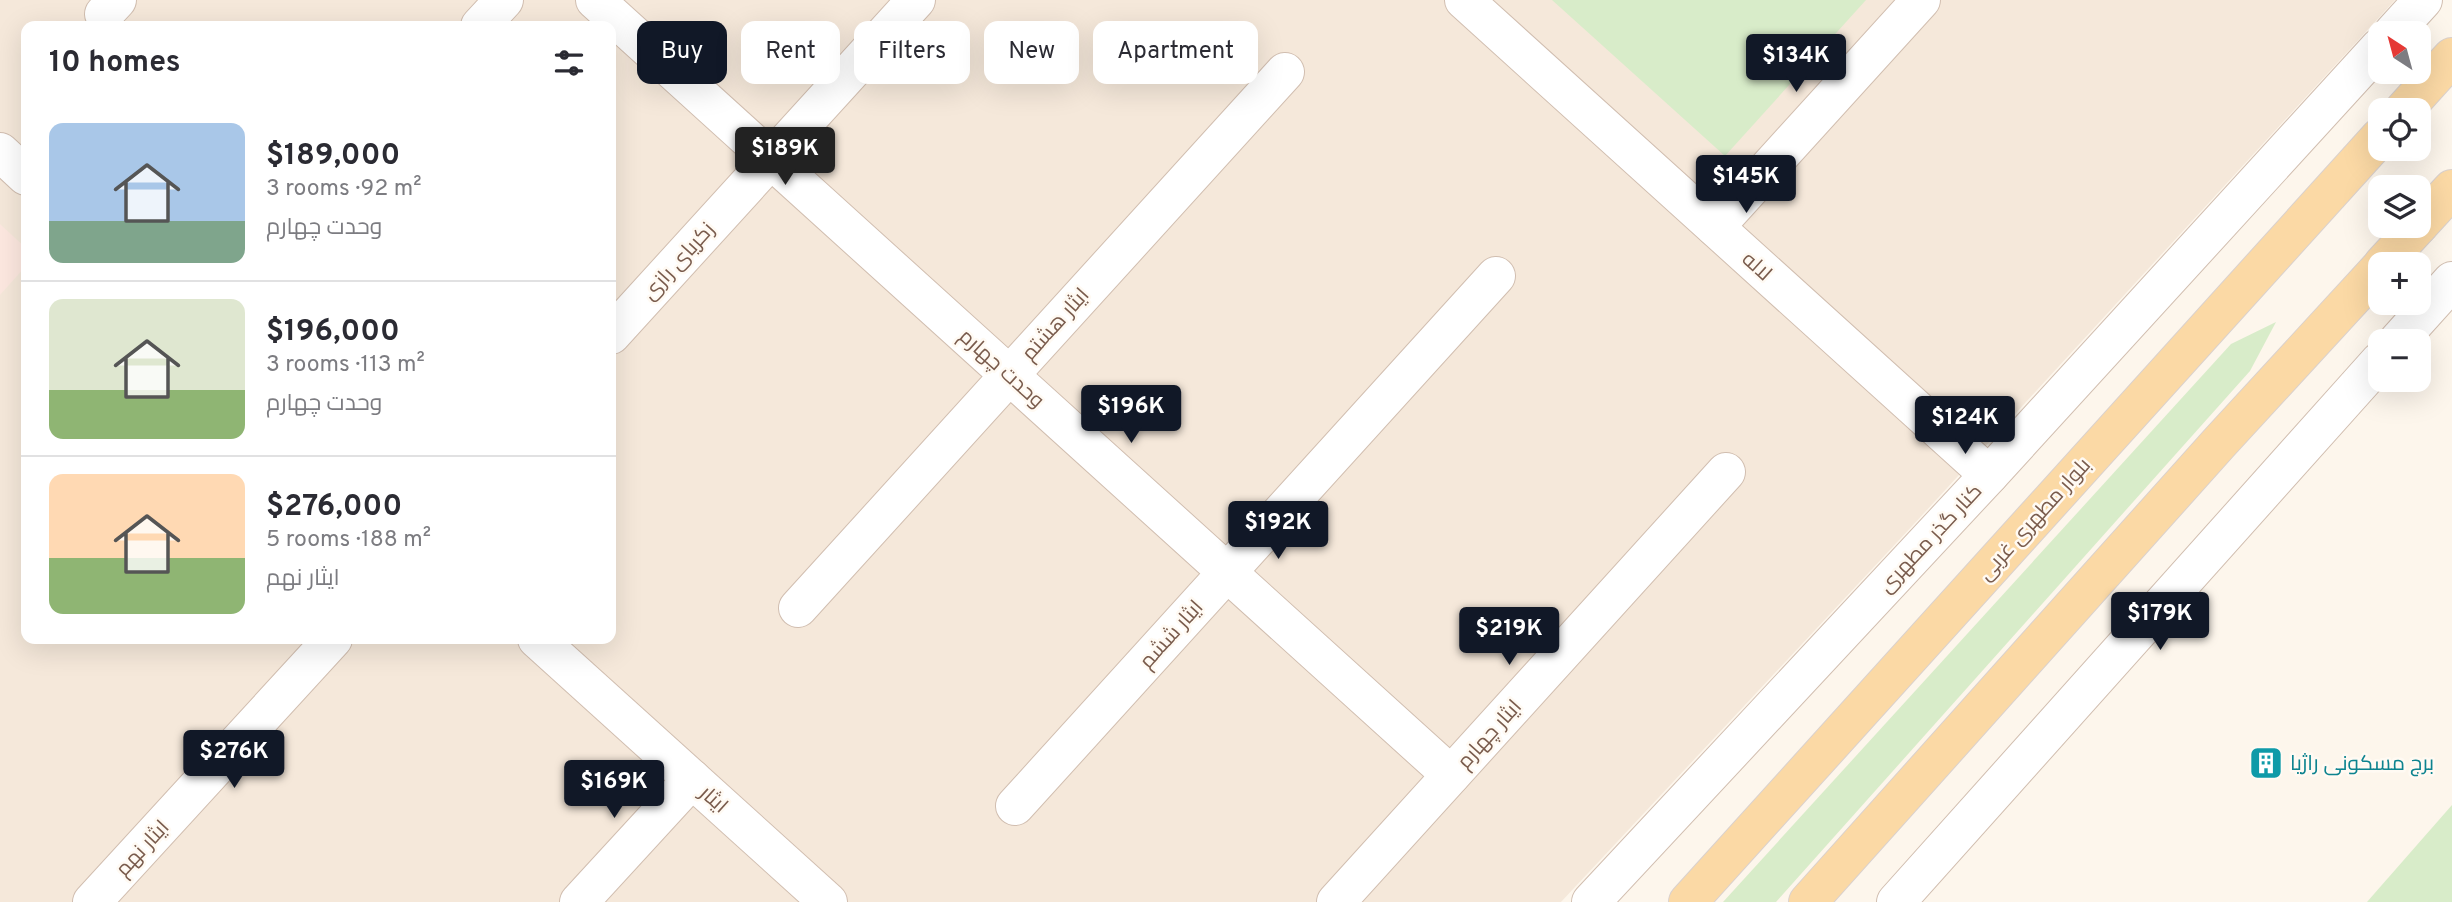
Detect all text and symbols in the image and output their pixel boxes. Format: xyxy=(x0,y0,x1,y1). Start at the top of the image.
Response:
chip: Buy xyxy=(637,21,727,84)
chip: Rent xyxy=(741,21,840,84)
chip: Filters xyxy=(854,21,970,84)
chip: New xyxy=(984,21,1079,84)
chip: Apartment xyxy=(1093,21,1258,84)
north arrow xyxy=(2368,21,2431,84)
map controls xyxy=(2368,21,2431,392)
pin: $134K xyxy=(1747,34,1845,94)
text: $134K xyxy=(1762,42,1830,71)
icon: filters xyxy=(550,44,588,82)
text: 10 homes xyxy=(49,45,180,82)
button: locate xyxy=(2368,98,2431,161)
pin: $189K xyxy=(736,128,834,187)
text: $189K xyxy=(751,135,819,164)
text: $189,000 xyxy=(266,138,400,175)
icon: home xyxy=(105,151,189,235)
pin: $145K xyxy=(1697,156,1795,215)
text: $145K xyxy=(1712,163,1780,192)
text: 3 rooms · 92 m² xyxy=(266,175,422,204)
button: layers xyxy=(2368,175,2431,238)
text: وحدت چهارم xyxy=(266,214,382,243)
street label: زکریای رازی xyxy=(637,217,721,307)
street label: لاله xyxy=(1735,247,1777,288)
button: + xyxy=(2368,252,2431,315)
street label: ایثار هشتم xyxy=(1016,283,1096,367)
text: $196,000 xyxy=(266,314,400,351)
street label: وحدت چهارم xyxy=(952,324,1050,415)
icon: home xyxy=(105,327,189,411)
button: − xyxy=(2368,329,2431,392)
text: 3 rooms · 113 m² xyxy=(266,351,425,380)
pin: $196K xyxy=(1082,386,1180,445)
text: وحدت چهارم xyxy=(266,390,382,419)
text: $196K xyxy=(1097,393,1165,422)
pin: $124K xyxy=(1916,396,2014,456)
text: $124K xyxy=(1931,404,1999,433)
street label: بلوار مطهری غربی xyxy=(1973,453,2097,587)
street label: کنار گذر مطهری xyxy=(1873,479,1989,599)
text: $276,000 xyxy=(266,489,402,526)
icon: home xyxy=(105,502,189,586)
pin: $192K xyxy=(1229,502,1327,561)
text: $192K xyxy=(1244,509,1312,538)
text: 5 rooms · 188 m² xyxy=(266,526,431,555)
text: ایثار نهم xyxy=(266,565,340,594)
pin: $179K xyxy=(2111,592,2209,652)
street label: ایثار ششم xyxy=(1134,595,1210,675)
text: $179K xyxy=(2127,600,2193,629)
pin: $219K xyxy=(1460,608,1558,667)
text: $219K xyxy=(1475,615,1543,644)
street label: ایثار چهارم xyxy=(1452,695,1528,775)
pin: $276K xyxy=(185,730,283,790)
text: $276K xyxy=(199,738,269,767)
building icon: برج مسکونی راژیا xyxy=(2247,744,2285,782)
place label: برج مسکونی راژیا xyxy=(2290,751,2434,778)
pin: $169K xyxy=(565,760,663,820)
text: $169K xyxy=(580,768,648,797)
street label: ایثار xyxy=(692,780,733,820)
street label: ایثار نهم xyxy=(110,815,176,883)

